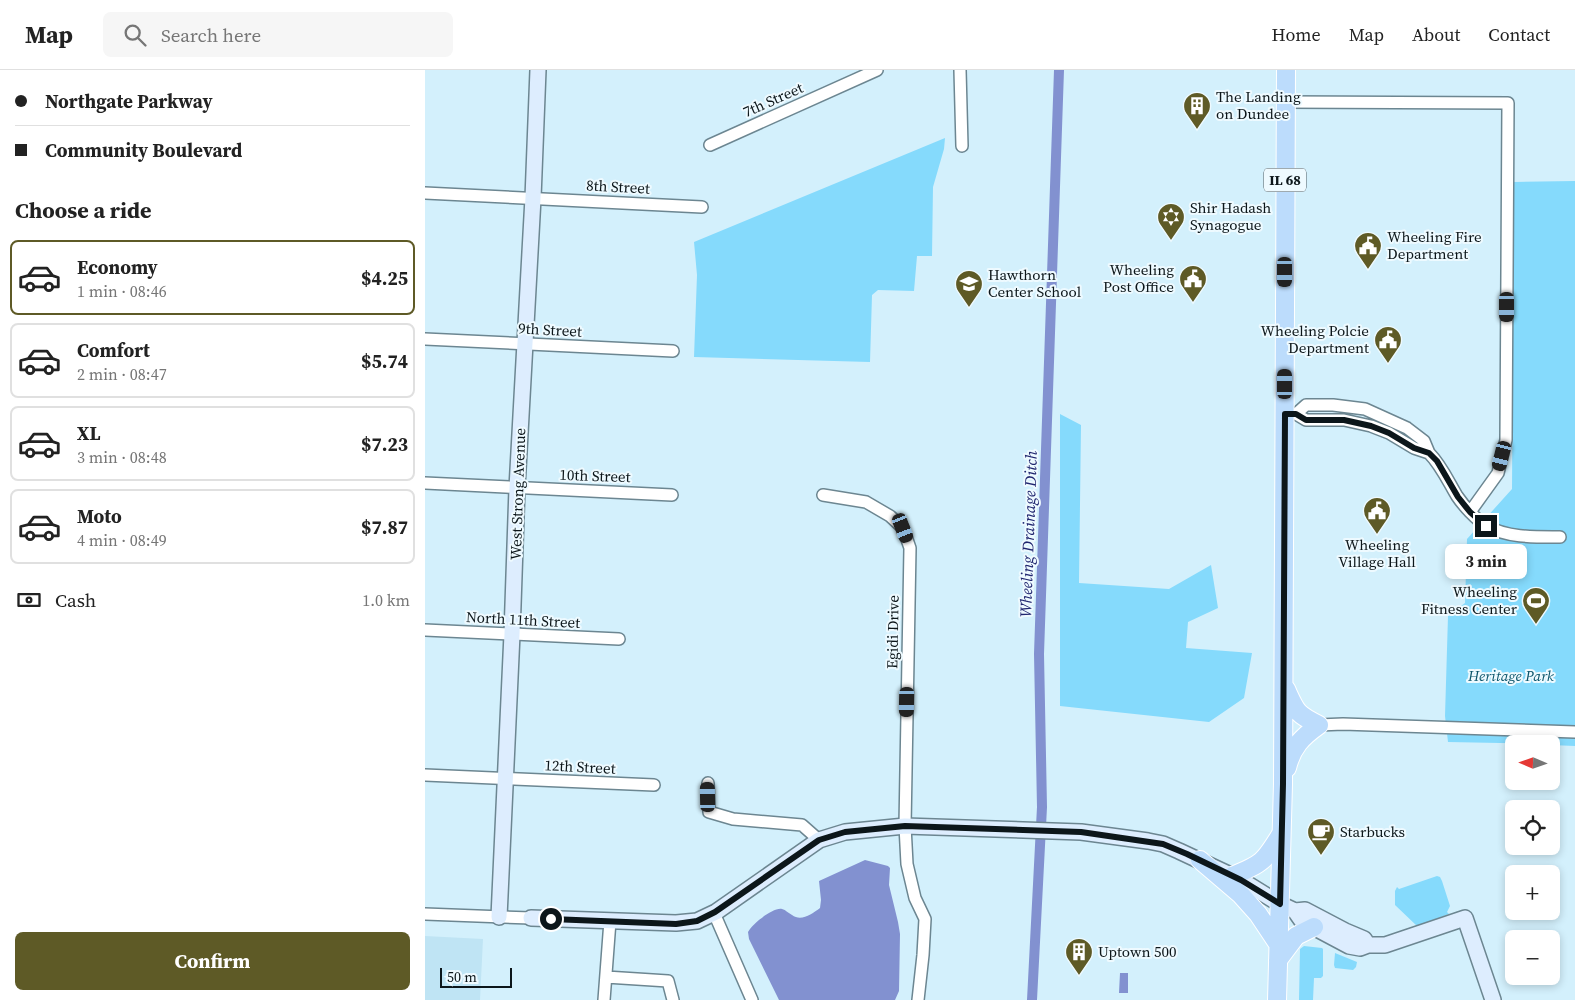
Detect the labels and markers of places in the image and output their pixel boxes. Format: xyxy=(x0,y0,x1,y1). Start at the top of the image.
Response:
place label: The Landing on Dundee xyxy=(1216,86,1301,124)
building icon: The Landing on Dundee xyxy=(1182,91,1212,130)
place label: Shir Hadash Synagogue xyxy=(1190,197,1271,235)
synagogue icon: Shir Hadash Synagogue xyxy=(1156,202,1186,241)
place label: Wheeling Fire Department xyxy=(1387,226,1482,264)
public building icon: Wheeling Fire Department xyxy=(1353,231,1383,270)
place label: Wheeling Post Office xyxy=(1103,259,1174,297)
place label: Hawthorn Center School xyxy=(988,264,1082,302)
public building icon: Wheeling Post Office xyxy=(1178,264,1208,303)
school or university icon: Hawthorn Center School xyxy=(954,269,984,308)
place label: Wheeling Polcie Department xyxy=(1261,320,1369,358)
public building icon: Wheeling Polcie Department xyxy=(1373,325,1403,364)
public building icon: Wheeling Village Hall xyxy=(1362,496,1392,535)
place label: Wheeling Village Hall xyxy=(1338,534,1416,572)
place label: Wheeling Fitness Center xyxy=(1421,581,1518,619)
sports icon: Wheeling Fitness Center xyxy=(1521,586,1551,625)
cafe icon: Starbucks xyxy=(1306,817,1336,856)
place label: Starbucks xyxy=(1340,821,1405,842)
building icon: Uptown 500 xyxy=(1064,937,1094,976)
place label: Uptown 500 xyxy=(1098,941,1177,962)

